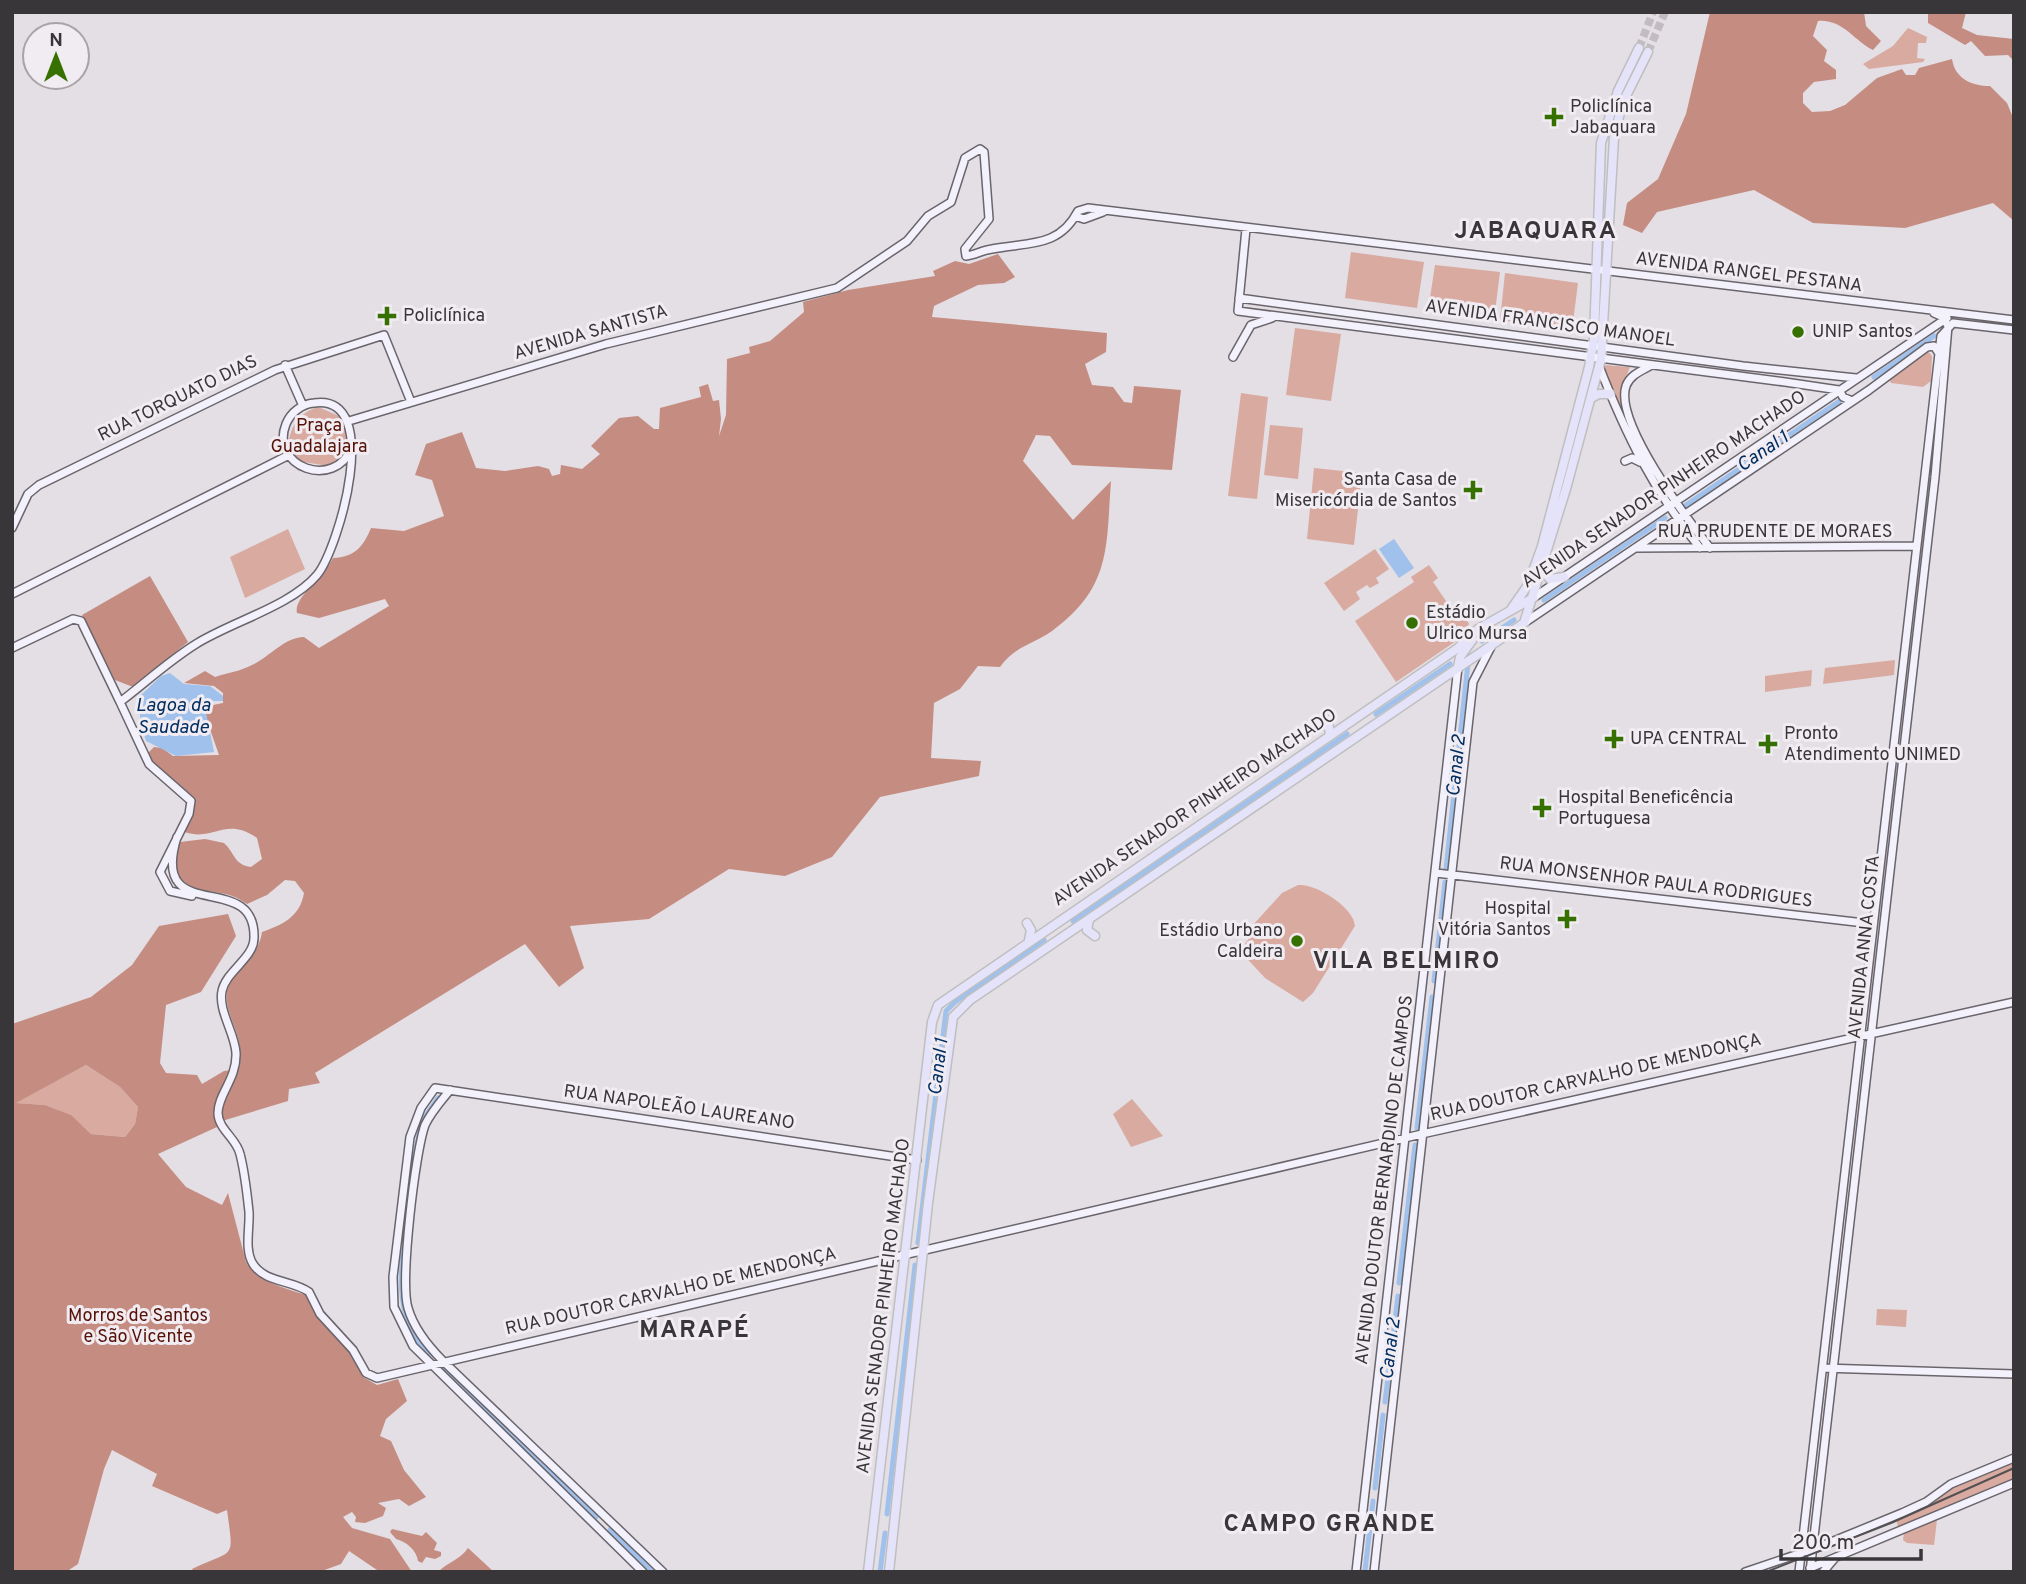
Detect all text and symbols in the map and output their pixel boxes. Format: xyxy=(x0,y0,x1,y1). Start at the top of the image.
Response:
north arrow xyxy=(21,21,91,91)
text: N xyxy=(49,29,63,53)
place label: Policlínica Jabaquara xyxy=(1570,96,1656,140)
marker: Policlínica Jabaquara xyxy=(1544,107,1564,127)
district label: JABAQUARA xyxy=(1454,217,1618,247)
street label: AVENIDA RANGEL PESTANA xyxy=(1634,248,1864,298)
street label: AVENIDA FRANCISCO MANOEL xyxy=(1423,295,1677,353)
street label: AVENIDA SANTISTA xyxy=(511,300,671,366)
place label: Policlínica xyxy=(403,305,485,328)
marker: Policlínica xyxy=(377,306,397,326)
place label: UNIP Santos xyxy=(1812,321,1913,344)
marker: UNIP Santos xyxy=(1790,324,1806,340)
street label: RUA TORQUATO DIAS xyxy=(94,350,262,448)
street label: AVENIDA SENADOR PINHEIRO MACHADO xyxy=(1518,386,1810,594)
park label: Praça Guadalajara xyxy=(270,415,368,459)
water label: Canal 1 xyxy=(1733,426,1794,478)
place label: Santa Casa de Misericórdia de Santos xyxy=(1275,469,1457,513)
marker: Santa Casa de Misericórdia de Santos xyxy=(1463,480,1483,500)
street label: RUA PRUDENTE DE MORAES xyxy=(1657,521,1893,544)
place label: Estádio Ulrico Mursa xyxy=(1426,602,1527,646)
marker: Estádio Ulrico Mursa xyxy=(1404,615,1420,631)
water label: Lagoa da Saudade xyxy=(136,694,211,740)
street label: AVENIDA SENADOR PINHEIRO MACHADO xyxy=(1049,704,1341,912)
place label: Pronto Atendimento UNIMED xyxy=(1784,723,1961,767)
place label: UPA CENTRAL xyxy=(1630,728,1746,751)
marker: UPA CENTRAL xyxy=(1604,729,1624,749)
water label: Canal 2 xyxy=(1442,733,1472,798)
marker: Pronto Atendimento UNIMED xyxy=(1758,734,1778,754)
place label: Hospital Beneficência Portuguesa xyxy=(1558,787,1733,831)
marker: Hospital Beneficência Portuguesa xyxy=(1532,798,1552,818)
street label: RUA MONSENHOR PAULA RODRIGUES xyxy=(1498,852,1814,914)
street label: AVENIDA ANNA COSTA xyxy=(1844,854,1886,1040)
place label: Hospital Vitória Santos xyxy=(1438,898,1551,942)
marker: Hospital Vitória Santos xyxy=(1557,909,1577,929)
place label: Estádio Urbano Caldeira xyxy=(1159,920,1283,964)
marker: Estádio Urbano Caldeira xyxy=(1289,933,1305,949)
district label: VILA BELMIRO xyxy=(1313,947,1501,977)
street label: AVENIDA DOUTOR BERNARDINO DE CAMPOS xyxy=(1351,994,1419,1366)
street label: RUA DOUTOR CARVALHO DE MENDONÇA xyxy=(1428,1029,1764,1127)
water label: Canal 1 xyxy=(924,1037,954,1097)
street label: RUA NAPOLEÃO LAUREANO xyxy=(562,1078,796,1136)
street label: AVENIDA SENADOR PINHEIRO MACHADO xyxy=(852,1137,916,1475)
street label: RUA DOUTOR CARVALHO DE MENDONÇA xyxy=(503,1243,839,1341)
park label: Morros de Santos e São Vicente xyxy=(68,1305,208,1349)
district label: MARAPÉ xyxy=(639,1314,751,1346)
water label: Canal 2 xyxy=(1375,1316,1407,1381)
district label: CAMPO GRANDE xyxy=(1224,1510,1436,1540)
scale bar xyxy=(1781,1518,1921,1562)
text: 200 m xyxy=(1792,1530,1854,1557)

